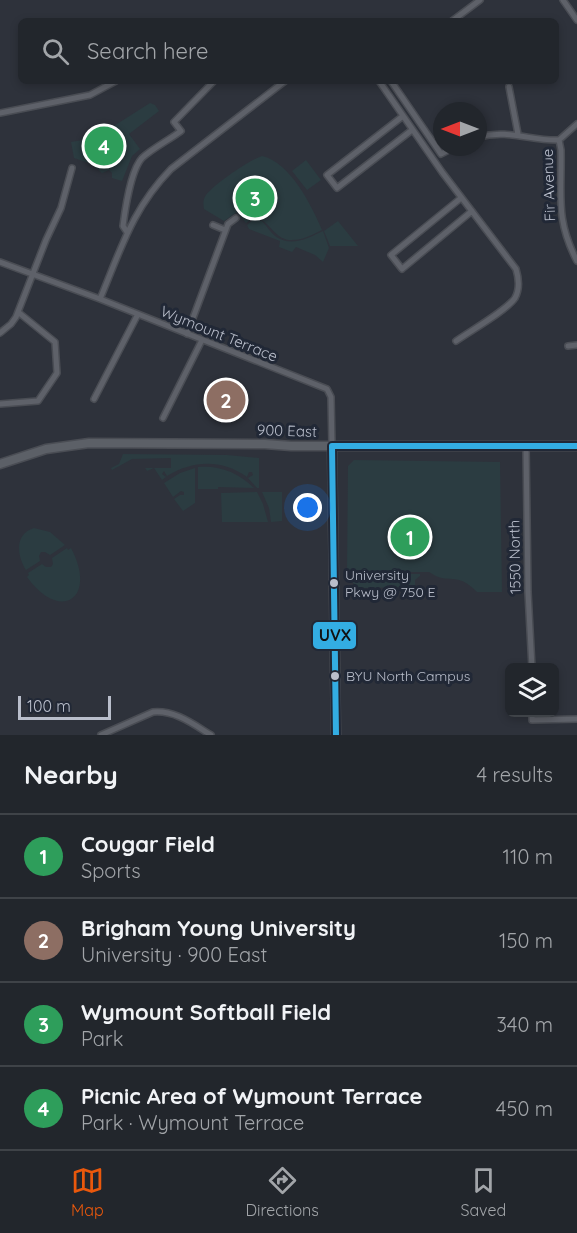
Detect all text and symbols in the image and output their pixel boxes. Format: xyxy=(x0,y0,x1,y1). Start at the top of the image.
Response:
search box xyxy=(18,18,559,84)
icon: search xyxy=(39,35,72,68)
text: Search here xyxy=(87,37,208,65)
north arrow xyxy=(433,102,487,156)
pin: 4 xyxy=(84,124,124,168)
street label: Fir Avenue xyxy=(538,148,559,222)
pin: 3 xyxy=(236,176,274,220)
street label: Wymount Terrace xyxy=(158,301,280,366)
pin: 2 xyxy=(206,378,246,422)
street label: 900 East xyxy=(257,420,317,441)
your location xyxy=(293,493,322,522)
pin: 1 xyxy=(390,514,430,560)
street label: 1550 North xyxy=(504,520,525,594)
place label: University Pkwy @ 750 E xyxy=(345,566,436,601)
marker: University Pkwy @ 750 E xyxy=(328,577,340,589)
line badge: UVX xyxy=(312,621,357,650)
text: UVX xyxy=(319,625,351,645)
map controls xyxy=(505,663,559,717)
button: layers xyxy=(505,663,559,717)
place label: BYU North Campus xyxy=(346,667,470,685)
marker: BYU North Campus xyxy=(329,670,341,682)
scale bar xyxy=(18,693,111,720)
text: 100 m xyxy=(27,696,71,716)
text: Nearby xyxy=(24,758,118,791)
text: 4 results xyxy=(477,762,553,787)
text: Cougar Field xyxy=(81,830,215,858)
text: 1 xyxy=(40,844,47,869)
text: 110 m xyxy=(503,844,553,869)
text: Sports xyxy=(81,858,141,883)
text: Brigham Young University xyxy=(81,914,356,942)
text: 2 xyxy=(38,928,49,953)
text: 150 m xyxy=(499,928,553,953)
text: University · 900 East xyxy=(81,942,267,967)
text: Wymount Softball Field xyxy=(81,998,331,1026)
text: 3 xyxy=(38,1012,49,1037)
text: 340 m xyxy=(496,1012,553,1037)
text: Park xyxy=(81,1026,123,1051)
text: Picnic Area of Wymount Terrace xyxy=(81,1082,423,1110)
text: 4 xyxy=(38,1096,49,1121)
text: 450 m xyxy=(496,1096,553,1121)
text: Park · Wymount Terrace xyxy=(81,1110,304,1135)
tab: Map xyxy=(71,1164,104,1220)
tab: Directions xyxy=(246,1164,319,1220)
tab: Saved xyxy=(461,1164,506,1220)

